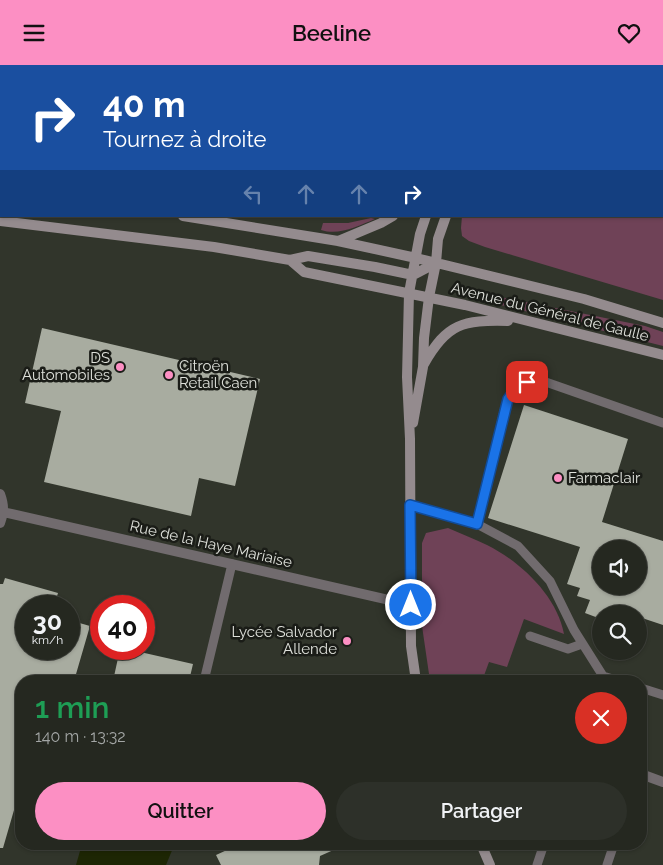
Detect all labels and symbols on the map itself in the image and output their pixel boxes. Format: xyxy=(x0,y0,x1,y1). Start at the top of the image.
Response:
street label: Avenue du Général de Gaulle xyxy=(449,279,651,345)
place label: DS Automobiles xyxy=(22,349,110,384)
place label: Citroën Retail Caen xyxy=(179,357,257,392)
marker: DS Automobiles xyxy=(114,361,126,373)
pin xyxy=(506,361,548,403)
marker: Citroën Retail Caen xyxy=(163,369,175,381)
place label: Farmaclair xyxy=(568,469,641,487)
marker: Farmaclair xyxy=(552,472,564,484)
street label: Rue de la Haye Mariaise xyxy=(128,517,294,571)
position arrow xyxy=(384,578,436,630)
speed limit sign: 40 xyxy=(90,595,155,660)
place label: Lycée Salvador Allende xyxy=(231,623,338,658)
marker: Lycée Salvador Allende xyxy=(341,635,353,647)

